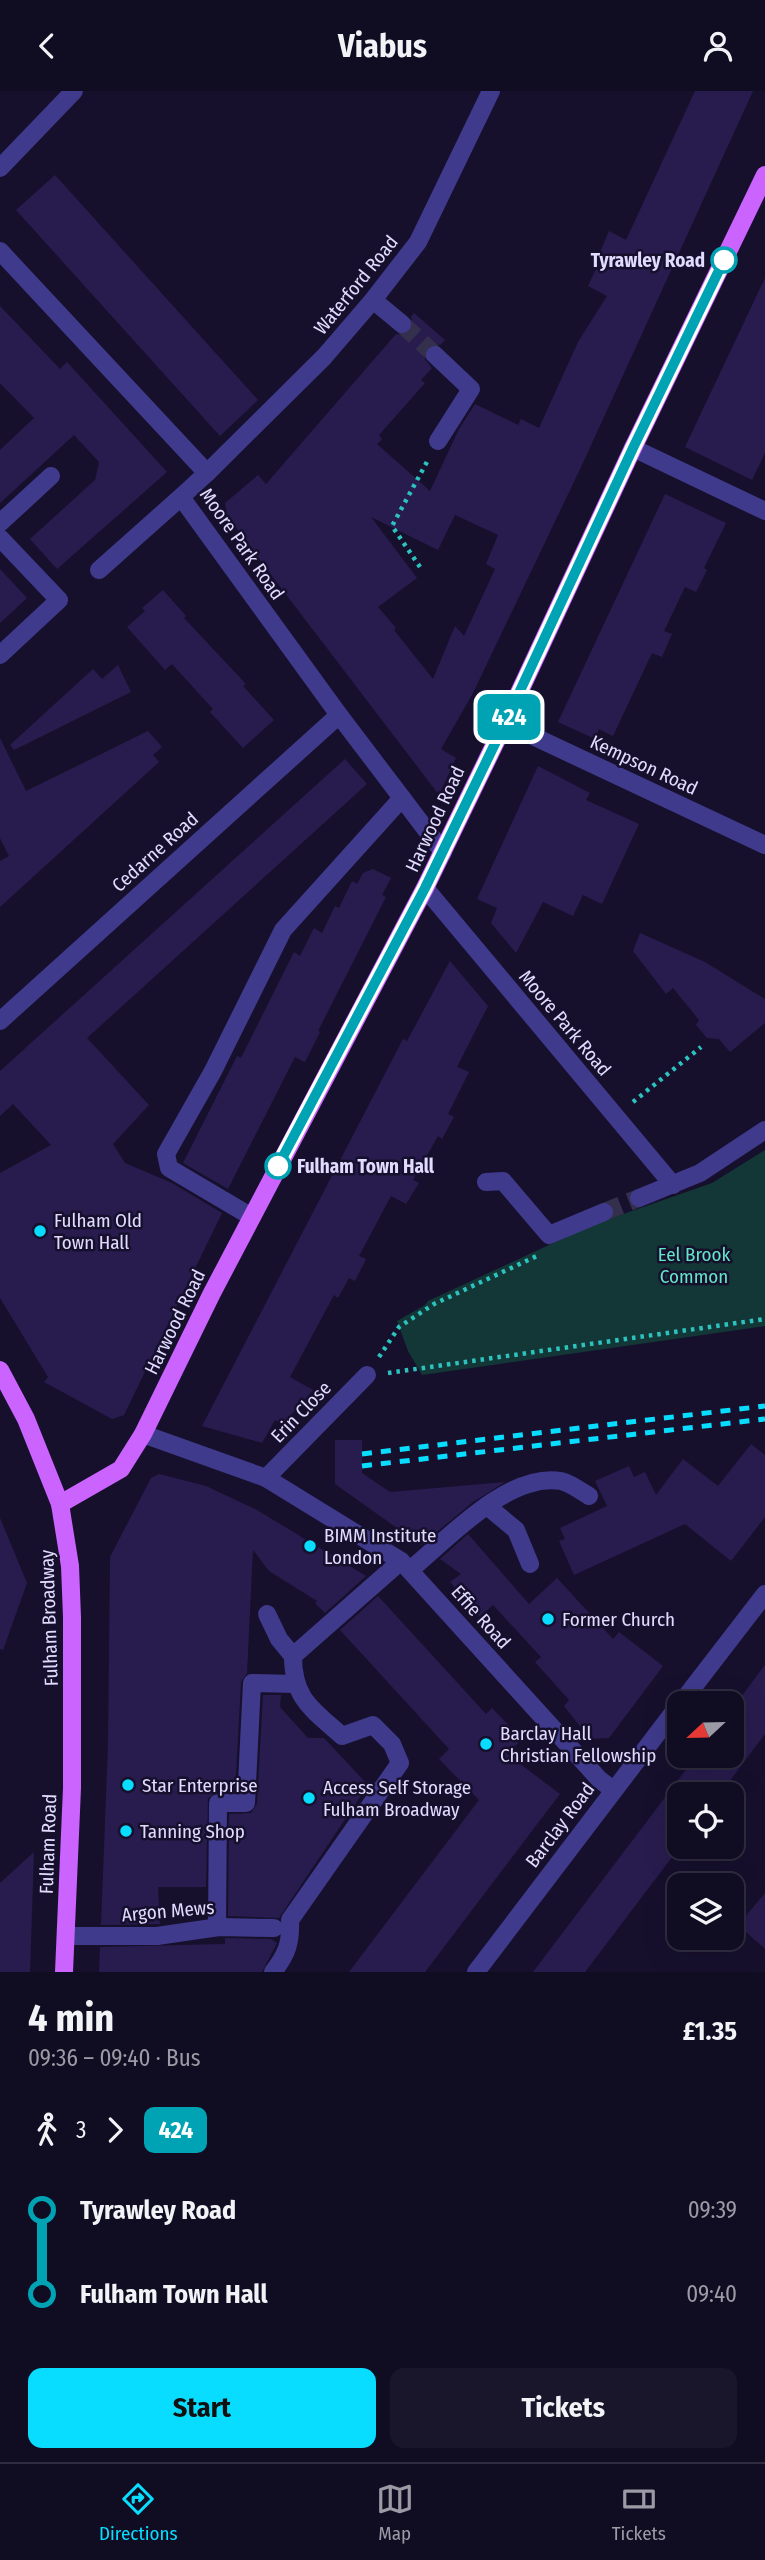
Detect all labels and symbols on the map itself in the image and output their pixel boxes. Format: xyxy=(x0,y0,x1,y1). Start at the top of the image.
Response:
street label: Waterford Road xyxy=(309,231,403,339)
marker: Tyrawley Road xyxy=(711,247,737,273)
place label: Tyrawley Road xyxy=(591,249,705,272)
street label: Moore Park Road xyxy=(195,484,289,604)
line badge: 424 xyxy=(469,694,549,740)
street label: Kempson Road xyxy=(587,730,701,800)
street label: Harwood Road xyxy=(401,763,469,875)
street label: Cedarne Road xyxy=(107,807,203,897)
street label: Moore Park Road xyxy=(514,965,616,1081)
marker: Fulham Town Hall xyxy=(265,1153,291,1179)
place label: Fulham Town Hall xyxy=(297,1155,435,1178)
place label: Fulham Old Town Hall xyxy=(54,1209,142,1254)
marker: Fulham Old Town Hall xyxy=(32,1223,48,1239)
park label: Eel Brook Common xyxy=(658,1243,731,1288)
street label: Harwood Road xyxy=(140,1266,210,1378)
street label: Erin Close xyxy=(266,1376,336,1448)
place label: BIMM Institute London xyxy=(324,1524,436,1569)
marker: BIMM Institute London xyxy=(302,1538,318,1554)
street label: Fulham Broadway xyxy=(35,1549,63,1687)
street label: Effie Road xyxy=(447,1580,515,1654)
place label: Former Church xyxy=(562,1608,675,1631)
marker: Former Church xyxy=(540,1611,556,1627)
north arrow xyxy=(667,1691,744,1767)
place label: Barclay Hall Christian Fellowship xyxy=(500,1722,656,1767)
marker: Barclay Hall Christian Fellowship xyxy=(478,1736,494,1752)
place label: Star Enterprise xyxy=(142,1774,258,1797)
place label: Access Self Storage Fulham Broadway xyxy=(323,1776,471,1821)
marker: Star Enterprise xyxy=(120,1777,136,1793)
street label: Barclay Road xyxy=(521,1778,599,1872)
marker: Access Self Storage Fulham Broadway xyxy=(301,1790,317,1806)
street label: Fulham Road xyxy=(35,1793,61,1895)
place label: Tanning Shop xyxy=(140,1820,245,1843)
marker: Tanning Shop xyxy=(118,1823,134,1839)
street label: Argon Mews xyxy=(121,1895,215,1927)

